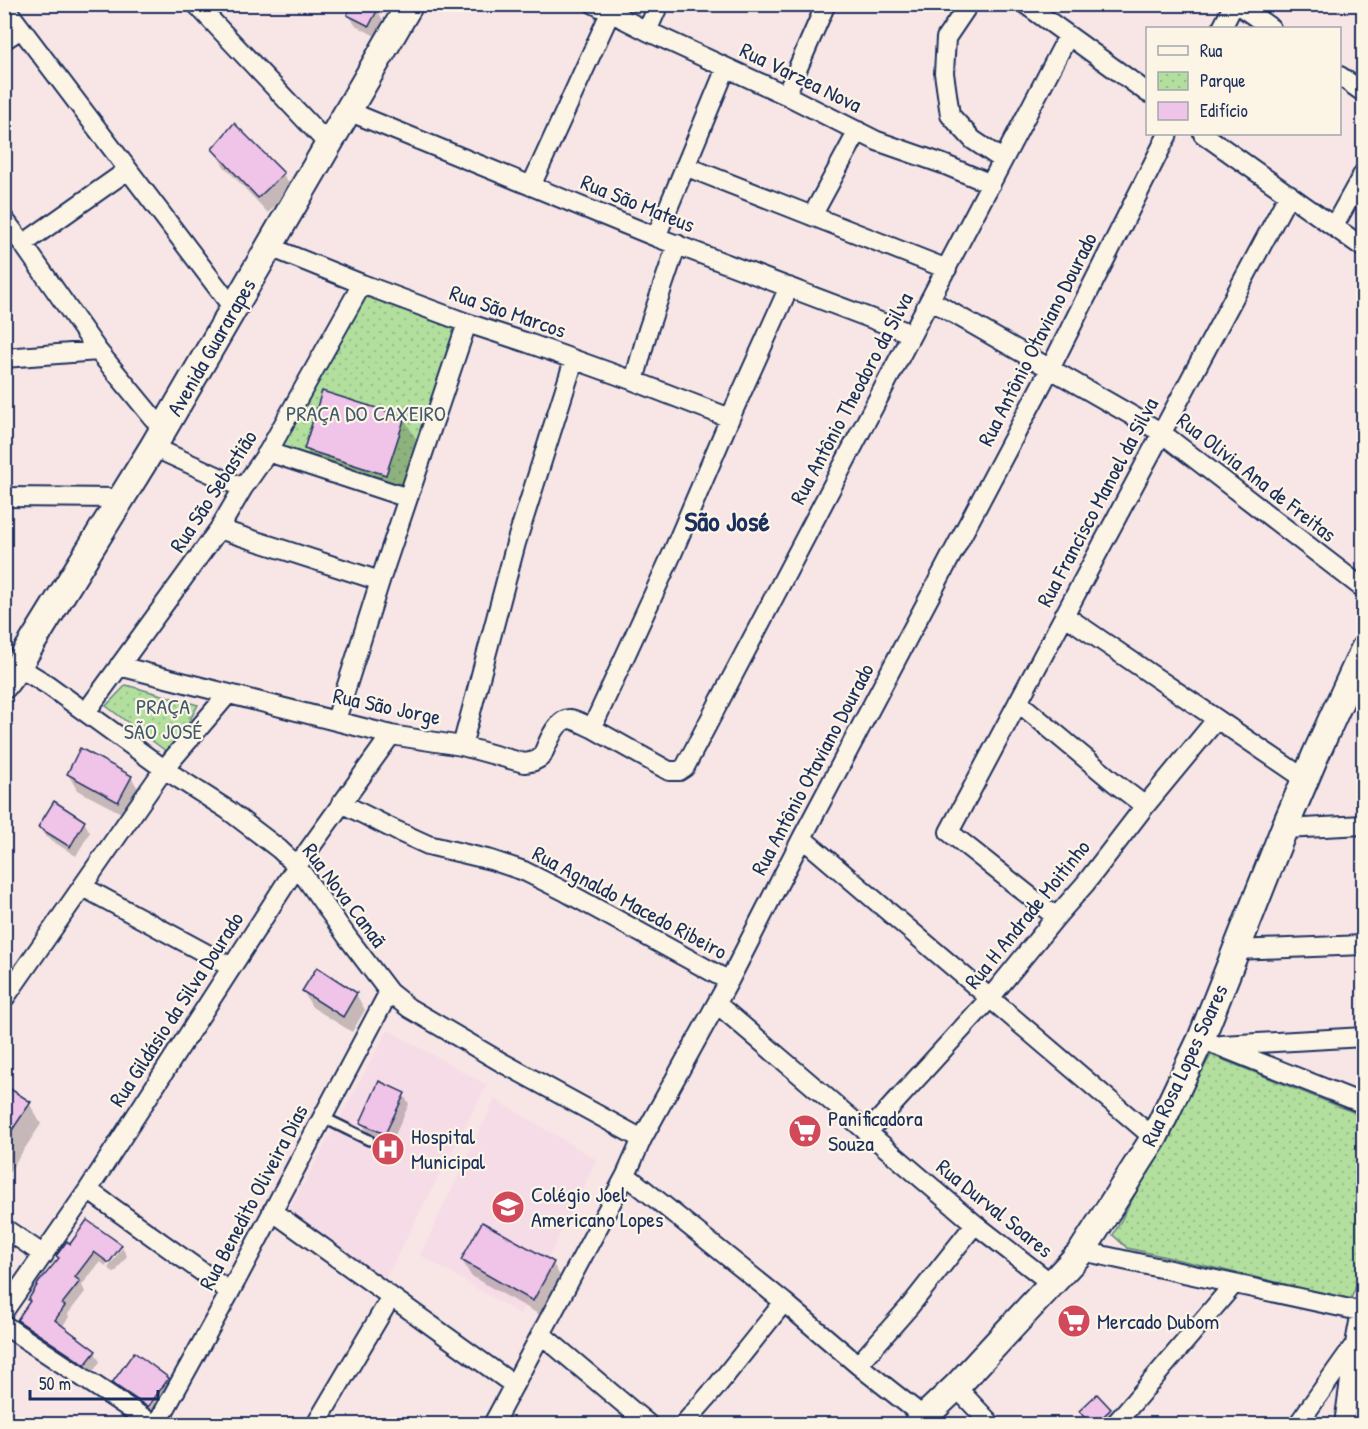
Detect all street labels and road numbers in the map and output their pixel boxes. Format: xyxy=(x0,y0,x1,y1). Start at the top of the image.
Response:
street label: Rua Varzea Nova xyxy=(735,35,867,120)
street label: Rua São Mateus xyxy=(577,167,699,239)
street label: Rua Antônio Otaviano Dourado xyxy=(970,227,1104,451)
street label: Avenida Guararapes xyxy=(159,273,263,421)
street label: Rua São Marcos xyxy=(446,277,570,345)
street label: Rua Antônio Theodoro da Silva xyxy=(782,286,920,509)
street label: Rua Francisco Manoel da Silva xyxy=(1029,392,1165,612)
street label: Rua Olivia Ana de Freitas xyxy=(1171,405,1343,549)
street label: Rua São Sebastião xyxy=(162,424,264,558)
street label: Rua Antônio Otaviano Dourado xyxy=(743,658,881,880)
street label: Rua São Jorge xyxy=(330,680,444,732)
street label: Rua H Andrade Moitinho xyxy=(957,833,1097,995)
street label: Rua Nova Canaã xyxy=(296,837,394,954)
street label: Rua Agnaldo Macedo Ribeiro xyxy=(527,838,733,966)
street label: Rua Gildásio da Silva Dourado xyxy=(102,906,250,1112)
street label: Rua Rosa Lopes Soares xyxy=(1133,979,1235,1151)
street label: Rua Benedito Oliveira Dias xyxy=(191,1099,315,1295)
street label: Rua Durval Soares xyxy=(930,1152,1060,1264)

